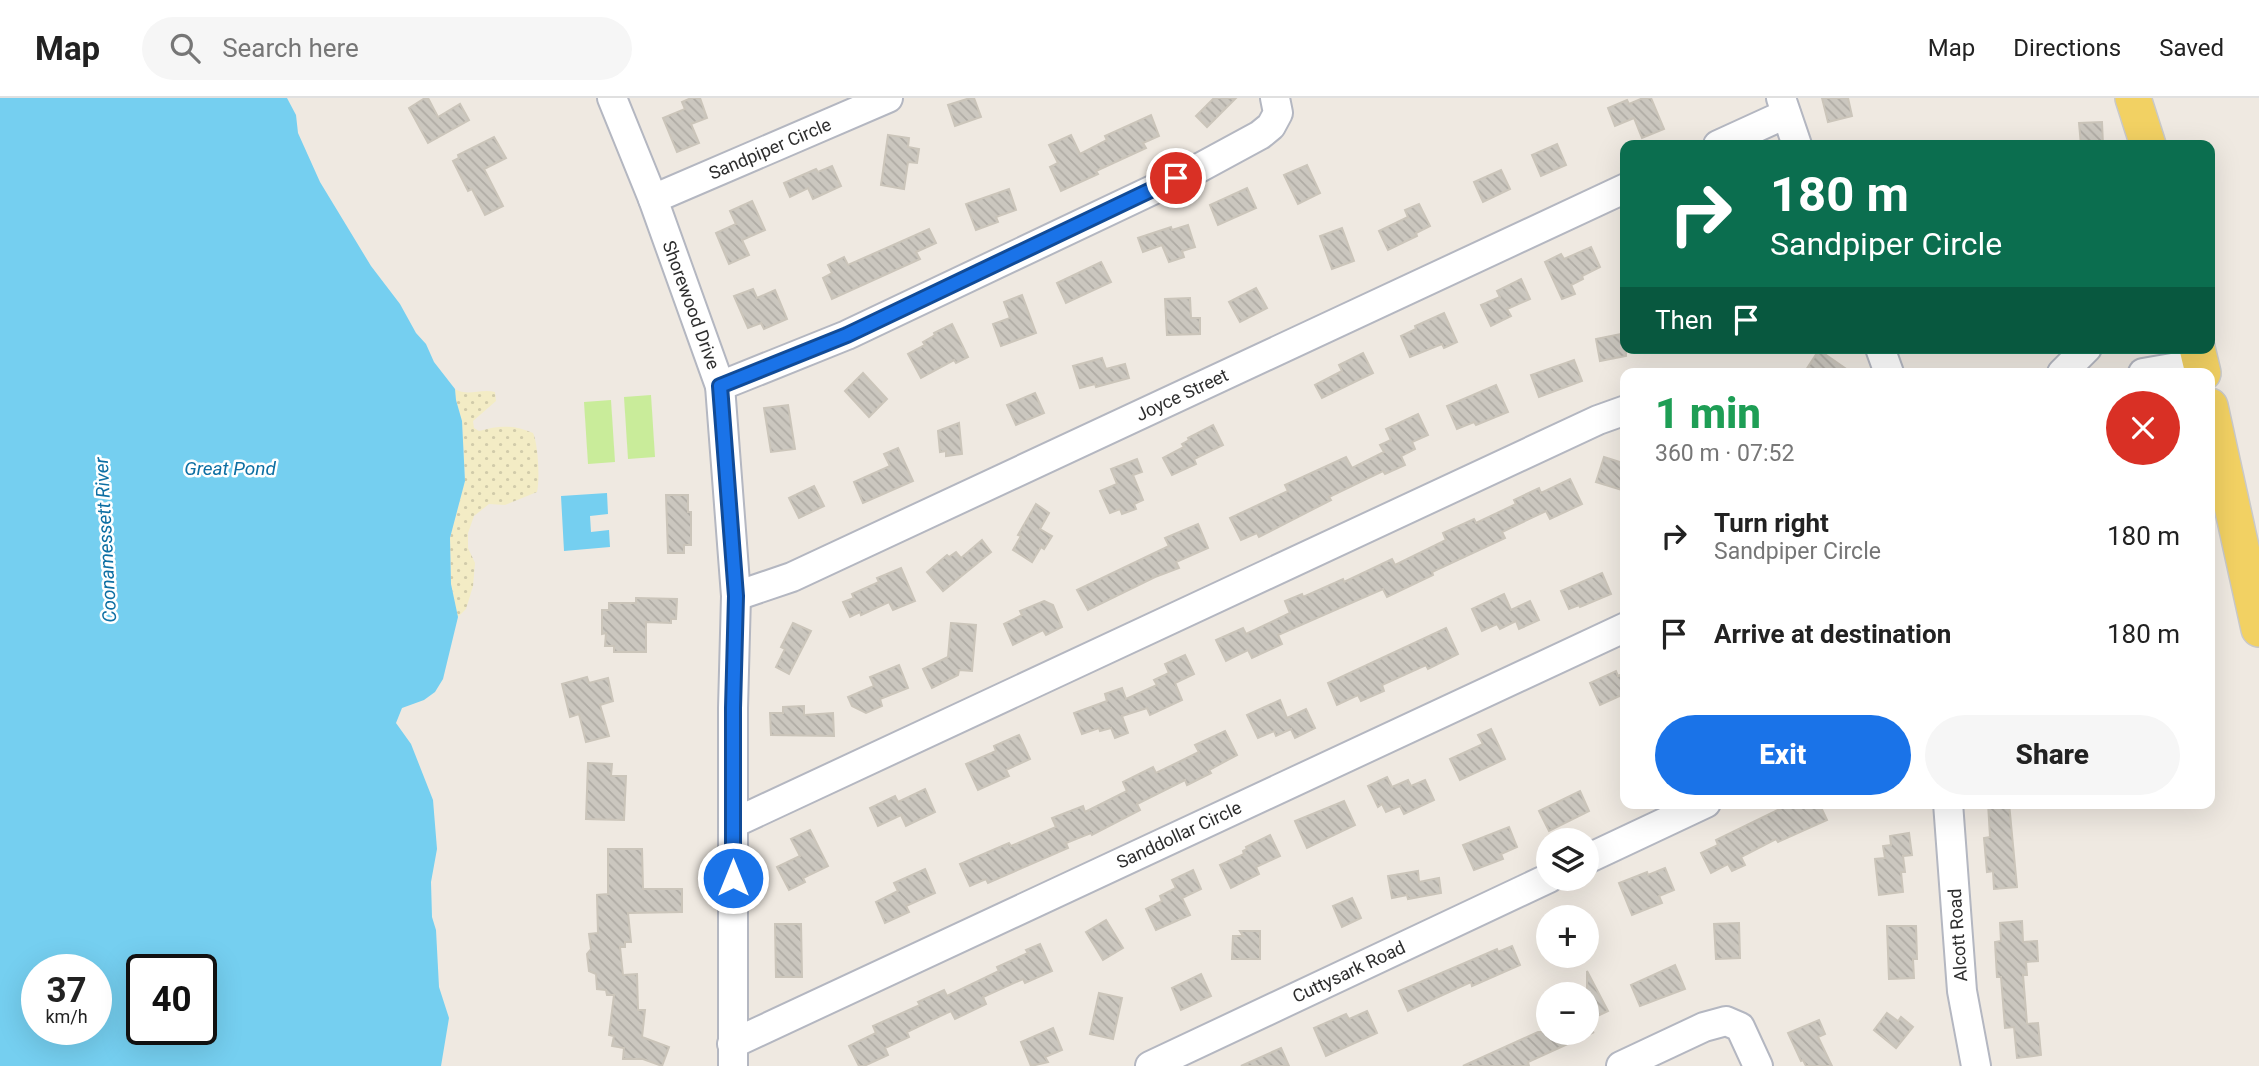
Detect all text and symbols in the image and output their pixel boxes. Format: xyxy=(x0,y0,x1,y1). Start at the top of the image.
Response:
search box xyxy=(142,17,632,80)
text: Map xyxy=(35,29,100,68)
icon: search xyxy=(166,29,204,67)
text: Search here xyxy=(222,33,359,63)
text: Map xyxy=(1928,34,1975,62)
text: Directions xyxy=(2013,34,2121,62)
text: Saved xyxy=(2159,34,2224,62)
street label: Sandpiper Circle xyxy=(706,113,834,184)
pin xyxy=(1146,148,1206,208)
icon: arrive xyxy=(1157,159,1195,197)
text: 180 m xyxy=(1770,166,1909,223)
icon: right xyxy=(1655,168,1746,259)
text: Sandpiper Circle xyxy=(1770,225,2002,263)
street label: Shorewood Drive xyxy=(658,238,725,372)
icon: arrive xyxy=(1727,301,1765,339)
text: Then xyxy=(1655,305,1713,335)
street label: Joyce Street xyxy=(1132,364,1231,425)
text: 1 min xyxy=(1655,389,1761,438)
button: close xyxy=(2106,391,2180,465)
text: 360 m · 07:52 xyxy=(1655,440,1794,467)
water label: Coonamessett River xyxy=(90,456,121,623)
water label: Great Pond xyxy=(184,457,276,480)
text: Turn right xyxy=(1714,508,1829,538)
icon: right xyxy=(1655,517,1693,555)
text: 180 m xyxy=(2107,521,2180,551)
text: Sandpiper Circle xyxy=(1714,538,1881,565)
icon: arrive xyxy=(1655,615,1693,653)
text: Arrive at destination xyxy=(1714,619,1951,649)
text: 180 m xyxy=(2107,619,2180,649)
button: Exit xyxy=(1655,715,1911,795)
button: Share xyxy=(1925,715,2180,795)
street label: Sanddollar Circle xyxy=(1113,796,1245,873)
map controls xyxy=(1536,828,1599,1045)
button: layers xyxy=(1536,828,1599,891)
position arrow xyxy=(696,841,770,915)
street label: Alcott Road xyxy=(1944,888,1971,982)
button: + xyxy=(1536,905,1599,968)
street label: Cuttysark Road xyxy=(1289,936,1409,1007)
speed limit sign: 40 xyxy=(126,954,217,1045)
text: 37 xyxy=(46,970,87,1011)
button: − xyxy=(1536,982,1599,1045)
text: km/h xyxy=(45,1006,88,1027)

